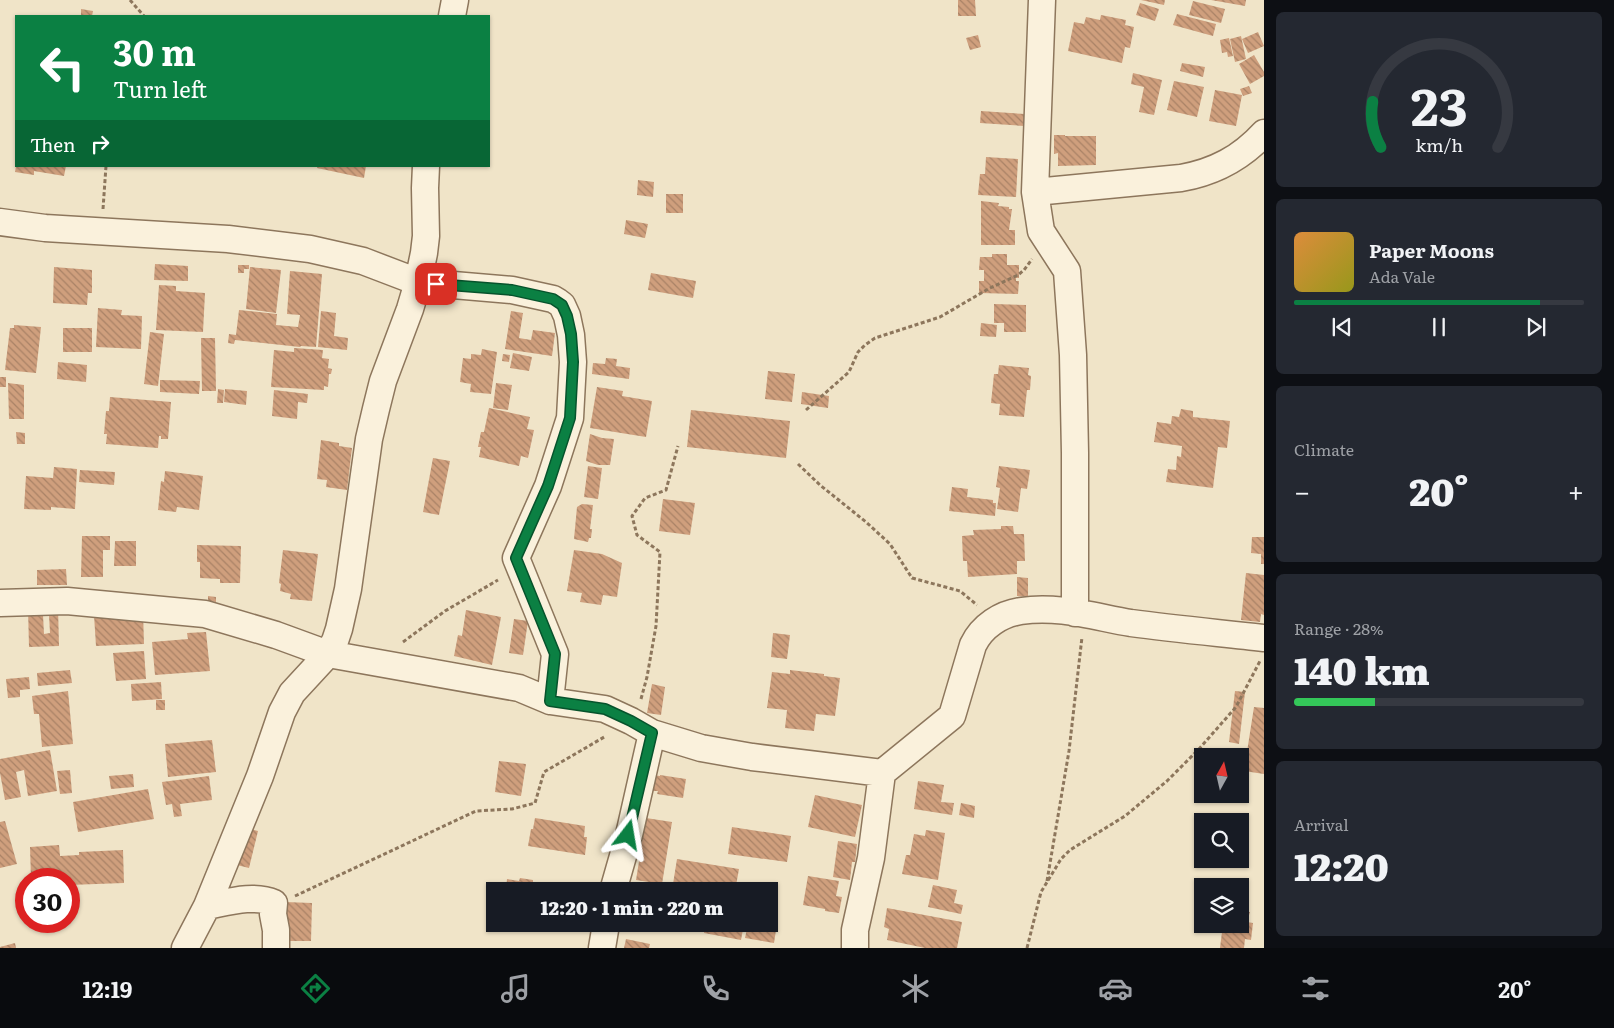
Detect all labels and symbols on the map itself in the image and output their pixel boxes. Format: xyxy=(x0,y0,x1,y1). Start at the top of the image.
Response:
pin xyxy=(415,263,457,305)
north arrow xyxy=(1194,748,1249,802)
position arrow xyxy=(601,808,653,860)
speed limit sign: 30 xyxy=(15,868,80,933)

